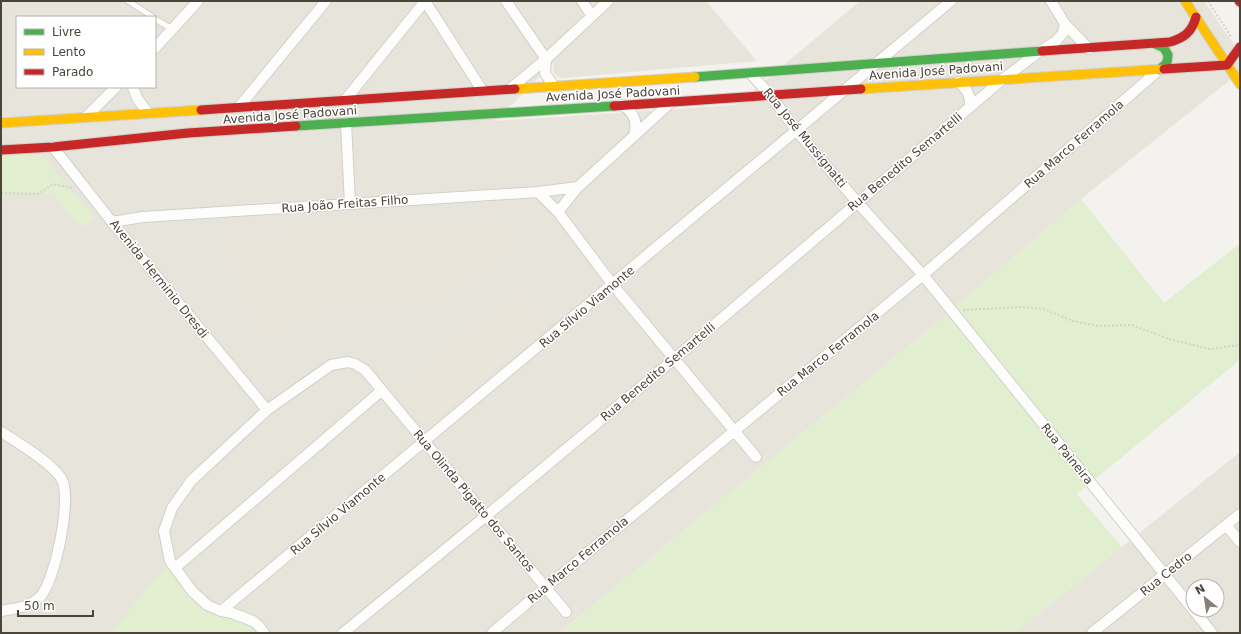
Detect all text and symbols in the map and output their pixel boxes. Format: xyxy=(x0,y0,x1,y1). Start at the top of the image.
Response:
legend xyxy=(16,16,156,88)
text: Livre xyxy=(52,25,81,39)
text: Lento xyxy=(52,45,86,59)
street label: Avenida José Padovani xyxy=(868,59,1004,83)
text: Parado xyxy=(52,65,93,79)
street label: Avenida José Padovani xyxy=(545,83,681,105)
street label: Rua José Mussignatti xyxy=(761,85,849,191)
street label: Rua Marco Ferramola xyxy=(1021,97,1127,191)
street label: Avenida José Padovani xyxy=(222,103,358,127)
street label: Rua Benedito Semartelli xyxy=(845,110,965,214)
street label: Rua João Freitas Filho xyxy=(281,193,409,215)
street label: Avenida Herminio Dresdi xyxy=(107,217,211,341)
street label: Rua Sílvio Viamonte xyxy=(537,263,637,351)
street label: Rua Marco Ferramola xyxy=(774,309,882,399)
street label: Rua Benedito Semartelli xyxy=(598,320,718,424)
street label: Rua Paineira xyxy=(1038,421,1096,487)
street label: Rua Olinda Pigatto dos Santos xyxy=(411,427,537,575)
street label: Rua Sílvio Viamonte xyxy=(288,470,388,558)
street label: Rua Marco Ferramola xyxy=(525,514,631,606)
street label: Rua Cedro xyxy=(1138,549,1194,599)
north arrow xyxy=(1185,578,1225,618)
text: N xyxy=(1193,582,1207,598)
scale bar xyxy=(18,592,93,618)
text: 50 m xyxy=(24,599,55,613)

